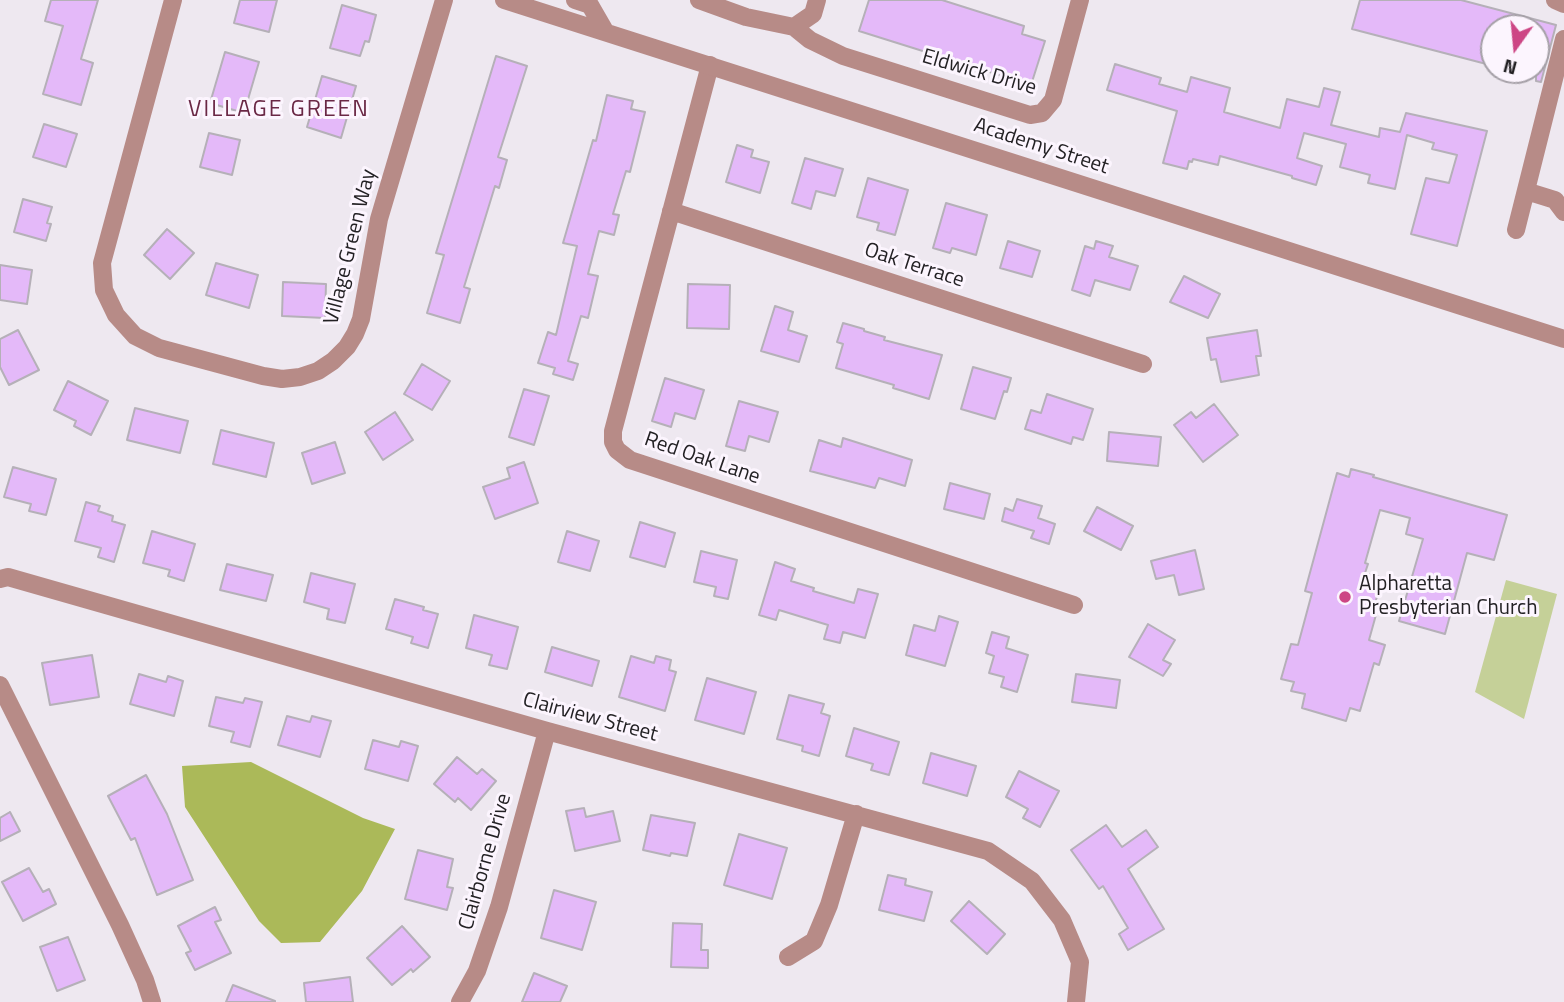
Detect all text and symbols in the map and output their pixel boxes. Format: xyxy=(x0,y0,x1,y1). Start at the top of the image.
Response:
north arrow xyxy=(1480,14,1550,84)
street label: Eldwick Drive xyxy=(919,45,1039,101)
text: N xyxy=(1500,52,1520,84)
district label: VILLAGE GREEN xyxy=(190,96,368,124)
street label: Academy Street xyxy=(970,113,1112,181)
street label: Village Green Way xyxy=(320,167,382,327)
street label: Oak Terrace xyxy=(861,238,967,294)
street label: Red Oak Lane xyxy=(641,427,763,491)
place label: Alpharetta Presbyterian Church xyxy=(1359,572,1537,622)
marker: Alpharetta Presbyterian Church xyxy=(1337,589,1353,605)
street label: Clairview Street xyxy=(520,688,660,748)
street label: Clairborne Drive xyxy=(455,791,517,933)

